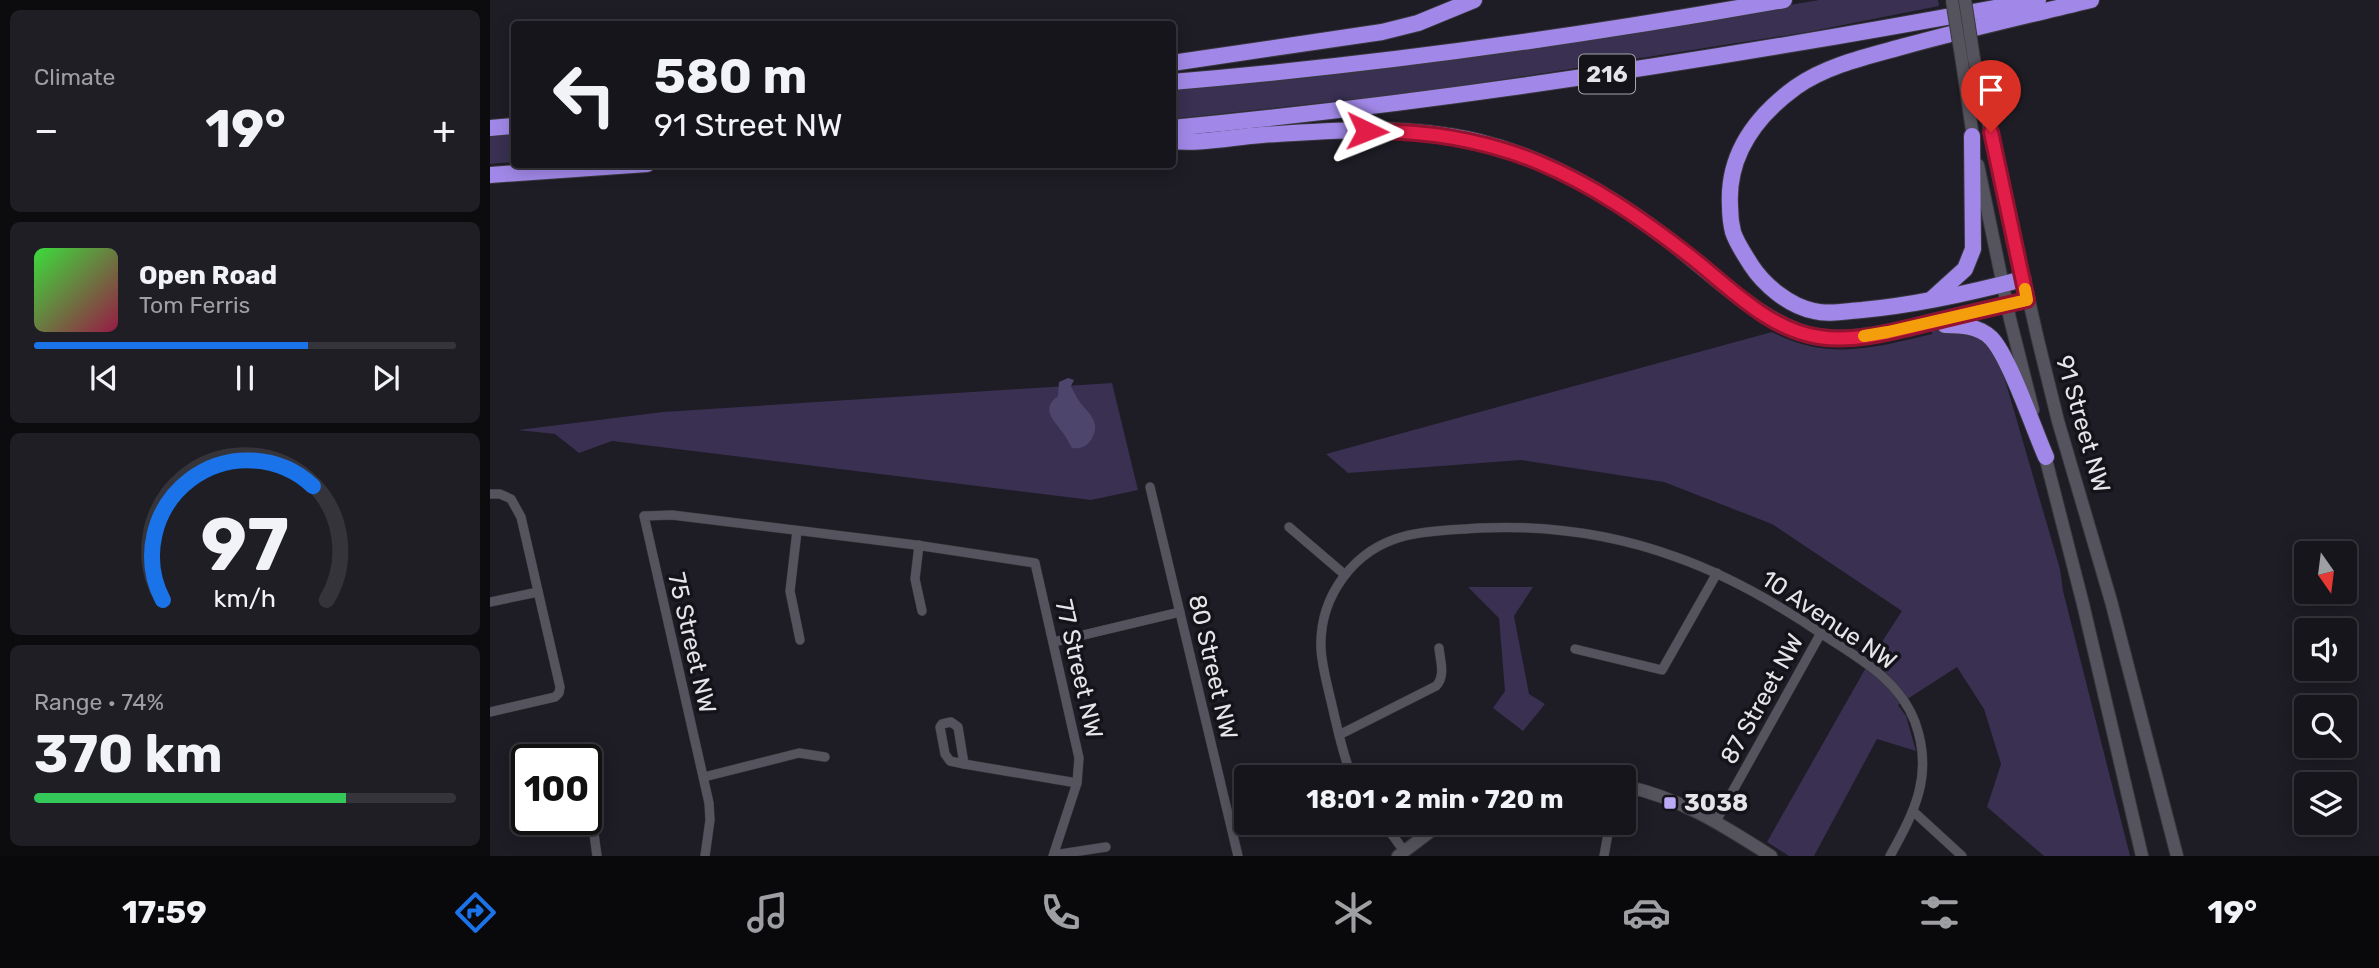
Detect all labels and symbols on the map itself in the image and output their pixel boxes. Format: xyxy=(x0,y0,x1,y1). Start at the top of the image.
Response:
road number: 216 xyxy=(1579,54,1635,94)
pin xyxy=(1961,60,2021,132)
position arrow xyxy=(1330,94,1404,168)
street label: 91 Street NW xyxy=(2050,352,2116,496)
north arrow xyxy=(2294,541,2357,604)
street label: 10 Avenue NW xyxy=(1756,565,1902,675)
street label: 75 Street NW xyxy=(662,570,722,716)
street label: 80 Street NW xyxy=(1183,592,1243,742)
street label: 77 Street NW xyxy=(1049,597,1109,741)
street label: 87 Street NW xyxy=(1715,629,1809,769)
speed limit sign: 100 xyxy=(511,744,602,835)
place label: 3038 xyxy=(1684,789,1748,817)
marker: 3038 xyxy=(1662,795,1678,811)

